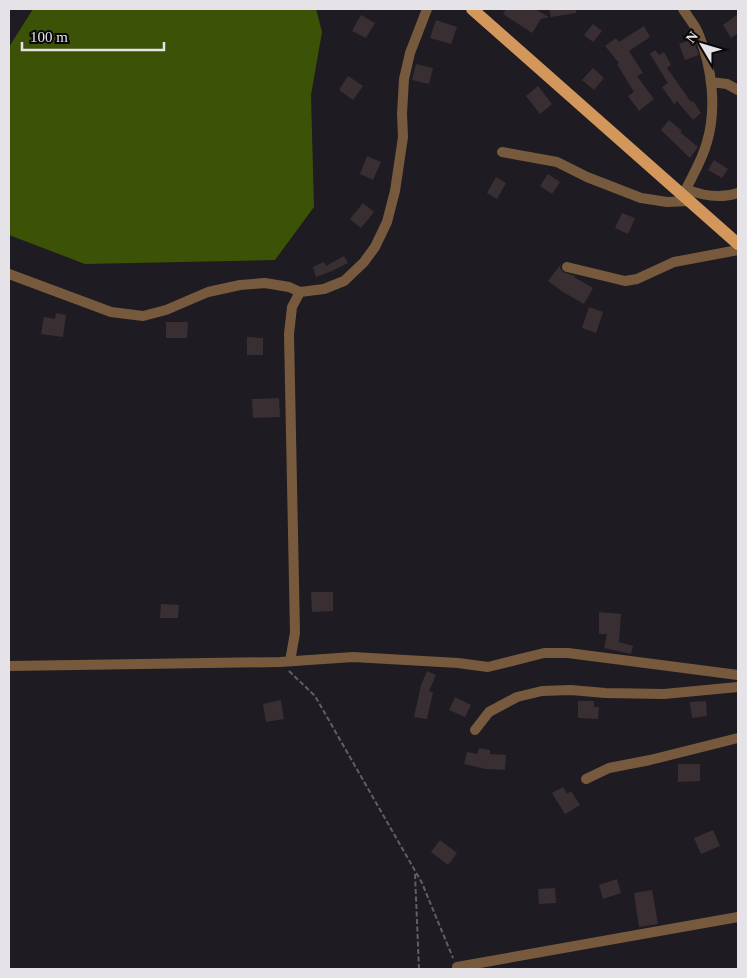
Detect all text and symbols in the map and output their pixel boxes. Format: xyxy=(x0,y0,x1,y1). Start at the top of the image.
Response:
scale bar xyxy=(22,20,165,52)
north arrow xyxy=(677,20,727,70)
text: 100 m xyxy=(30,29,68,45)
text: N xyxy=(683,29,701,46)

